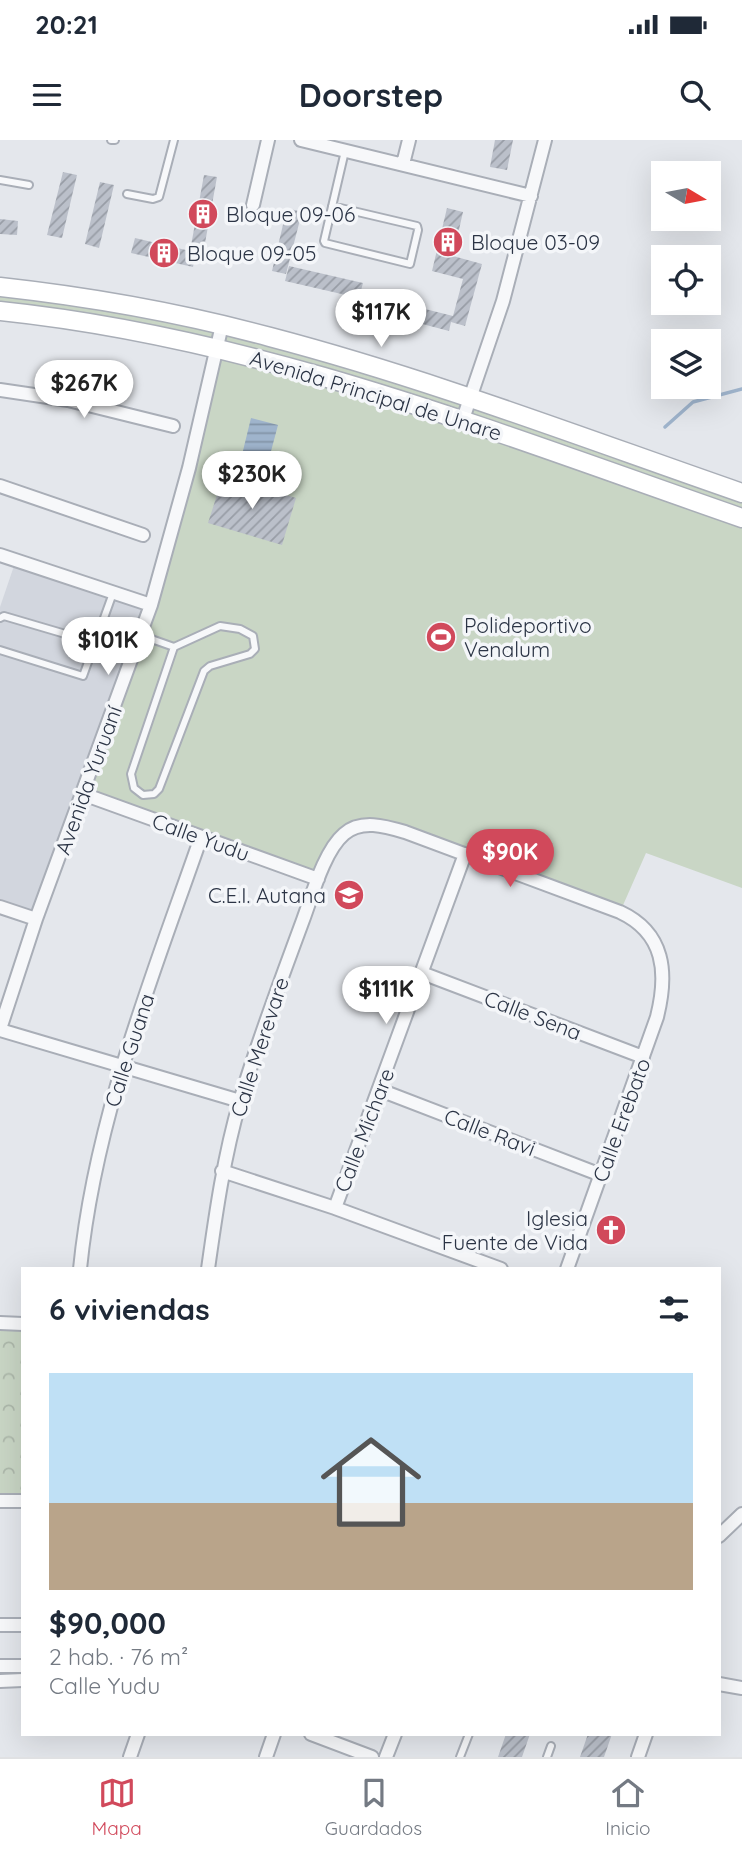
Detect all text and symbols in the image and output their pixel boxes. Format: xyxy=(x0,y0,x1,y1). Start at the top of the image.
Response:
text: 20:21 xyxy=(35,8,98,41)
text: Doorstep xyxy=(299,75,443,115)
icon: menu xyxy=(28,76,66,114)
icon: search xyxy=(676,76,714,114)
north arrow xyxy=(651,161,721,231)
map controls xyxy=(651,161,721,399)
building icon: Bloque 09-06 xyxy=(186,197,220,231)
place label: Bloque 09-06 xyxy=(226,201,355,227)
building icon: Bloque 03-09 xyxy=(431,225,465,259)
place label: Bloque 03-09 xyxy=(471,229,600,255)
building icon: Bloque 09-05 xyxy=(147,236,181,270)
place label: Bloque 09-05 xyxy=(187,240,317,266)
button: locate xyxy=(651,245,721,315)
pin: $117K xyxy=(332,290,430,349)
text: $117K xyxy=(351,297,411,326)
button: layers xyxy=(651,329,721,399)
street label: Avenida Principal de Unare xyxy=(247,344,505,446)
pin: $267K xyxy=(35,360,133,420)
text: $267K xyxy=(50,368,118,397)
pin: $230K xyxy=(203,452,301,511)
text: $230K xyxy=(218,459,286,488)
place label: Polideportivo Venalum xyxy=(464,612,592,662)
pin: $101K xyxy=(59,617,157,677)
sports icon: Polideportivo Venalum xyxy=(424,620,458,654)
text: $101K xyxy=(78,625,138,654)
street label: Avenida Yuruaní xyxy=(49,702,127,858)
street label: Calle Yudu xyxy=(149,807,253,867)
pin: $90K xyxy=(469,830,551,889)
text: $90K xyxy=(482,837,538,866)
school or university icon: C.E.I. Autana xyxy=(332,878,366,912)
place label: C.E.I. Autana xyxy=(208,882,326,908)
pin: $111K xyxy=(337,966,435,1026)
street label: Calle Merevare xyxy=(224,974,294,1120)
text: $111K xyxy=(358,974,414,1003)
street label: Calle Sena xyxy=(481,985,585,1045)
street label: Calle Guana xyxy=(98,990,160,1110)
street label: Calle Erebato xyxy=(587,1054,655,1186)
street label: Calle Michare xyxy=(329,1064,399,1196)
street label: Calle Ravi xyxy=(441,1103,539,1161)
place label: Iglesia Fuente de Vida xyxy=(442,1205,588,1255)
church icon: Iglesia Fuente de Vida xyxy=(594,1213,628,1247)
text: 6 viviendas xyxy=(49,1290,210,1328)
icon: filters xyxy=(655,1290,693,1328)
icon: home xyxy=(308,1419,434,1545)
text: $90,000 xyxy=(49,1604,166,1642)
text: 2 hab. · 76 m² xyxy=(49,1642,188,1671)
text: Calle Yudu xyxy=(49,1671,160,1700)
tab: Mapa xyxy=(92,1774,142,1840)
tab: Guardados xyxy=(325,1774,422,1840)
tab: Inicio xyxy=(605,1774,650,1840)

